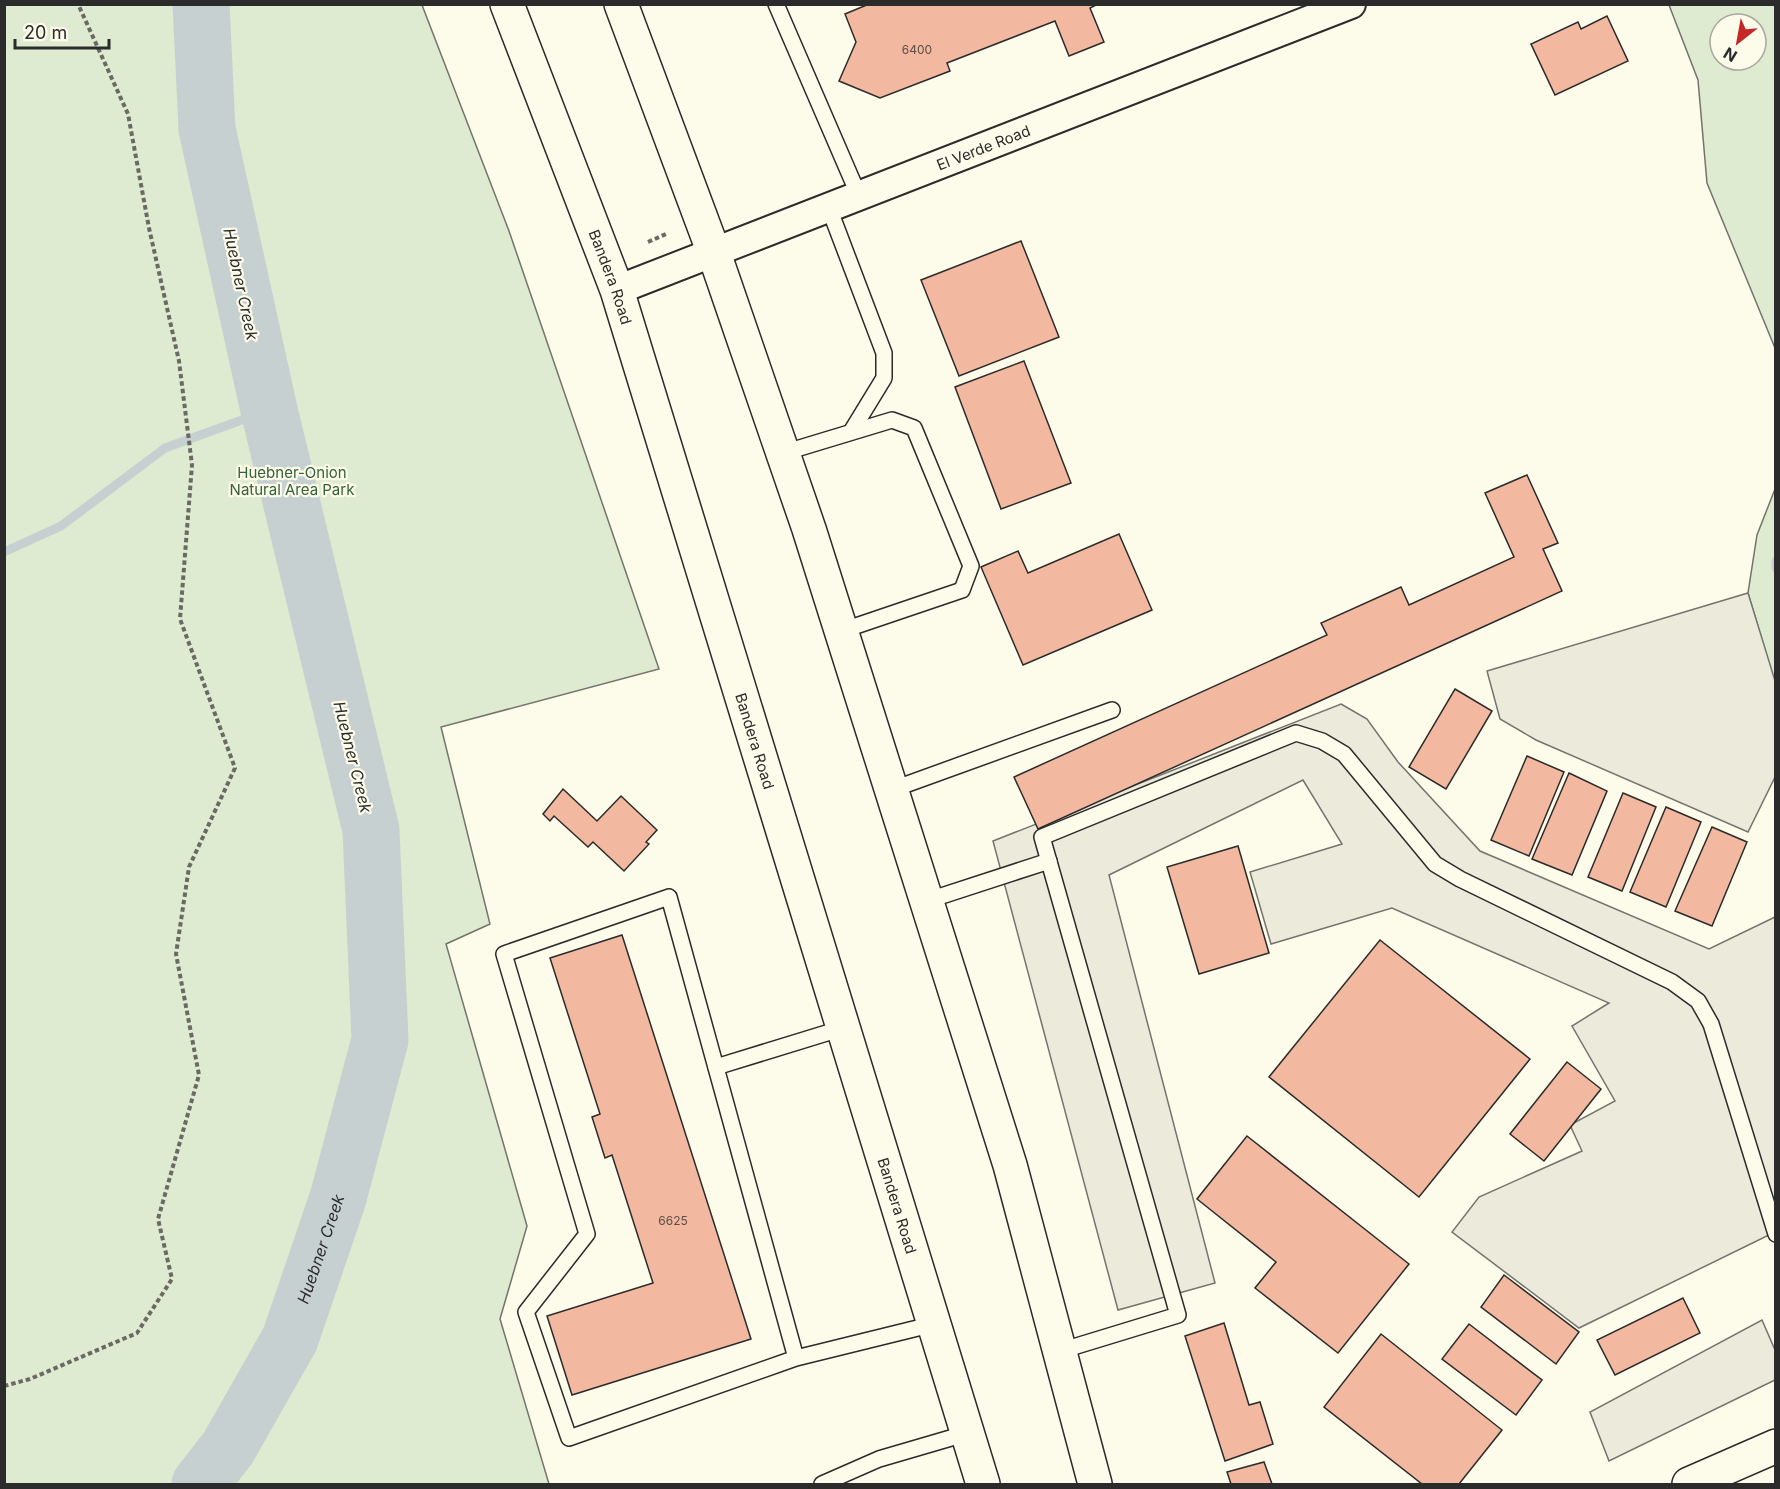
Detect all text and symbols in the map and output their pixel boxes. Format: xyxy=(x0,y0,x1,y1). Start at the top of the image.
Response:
scale bar xyxy=(15,12,110,50)
north arrow xyxy=(1708,12,1768,72)
text: 20 m xyxy=(24,22,67,43)
house number: 6400 xyxy=(902,42,932,57)
text: N xyxy=(1720,43,1741,67)
street label: El Verde Road xyxy=(934,120,1033,174)
water label: Huebner Creek xyxy=(219,226,263,342)
street label: Bandera Road xyxy=(585,227,636,327)
park label: Huebner-Onion Natural Area Park xyxy=(230,463,355,499)
street label: Bandera Road xyxy=(732,690,779,791)
water label: Huebner Creek xyxy=(329,699,377,815)
street label: Bandera Road xyxy=(874,1155,921,1256)
water label: Huebner Creek xyxy=(293,1192,349,1306)
house number: 6625 xyxy=(658,1213,688,1228)

